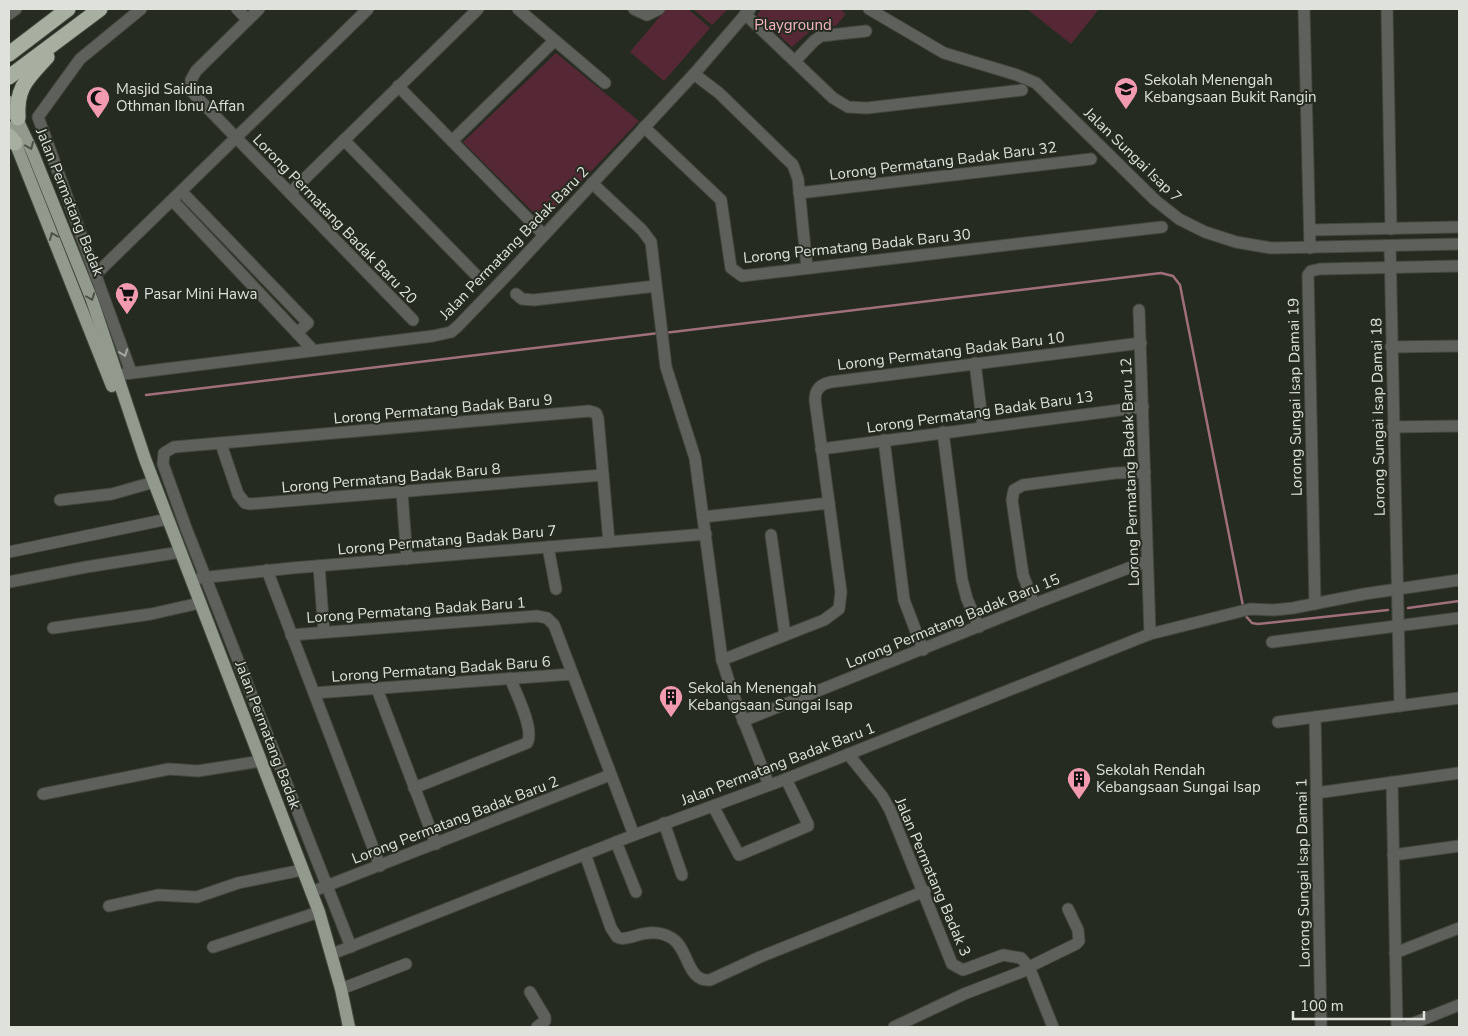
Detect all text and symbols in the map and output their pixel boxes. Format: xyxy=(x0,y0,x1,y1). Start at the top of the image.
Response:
park label: Playground xyxy=(754,15,832,35)
place label: Sekolah Menengah Kebangsaan Bukit Rangin xyxy=(1144,70,1317,107)
school or university icon: Sekolah Menengah Kebangsaan Bukit Rangin xyxy=(1113,76,1139,110)
place label: Masjid Saidina Othman Ibnu Affan xyxy=(116,79,245,116)
mosque icon: Masjid Saidina Othman Ibnu Affan xyxy=(85,85,111,119)
street label: Jalan Sungai Isap 7 xyxy=(1079,103,1186,207)
street label: Jalan Permatang Badak xyxy=(31,124,109,279)
street label: Lorong Permatang Badak Baru 20 xyxy=(248,130,422,308)
street label: Lorong Permatang Badak Baru 32 xyxy=(828,137,1058,185)
one-way arrow xyxy=(23,141,34,150)
street label: Jalan Permatang Badak Baru 2 xyxy=(435,162,593,325)
street label: Lorong Permatang Badak Baru 30 xyxy=(742,224,972,268)
one-way arrow xyxy=(48,232,59,241)
supermarket icon: Pasar Mini Hawa xyxy=(114,281,140,315)
place label: Pasar Mini Hawa xyxy=(144,284,257,304)
one-way arrow xyxy=(85,292,95,300)
street label: Lorong Sungai Isap Damai 19 xyxy=(1283,298,1307,496)
street label: Lorong Sungai Isap Damai 18 xyxy=(1366,318,1390,516)
street label: Lorong Permatang Badak Baru 10 xyxy=(836,327,1066,375)
one-way arrow xyxy=(118,349,128,357)
street label: Lorong Permatang Badak Baru 12 xyxy=(1116,357,1144,587)
street label: Lorong Permatang Badak Baru 13 xyxy=(865,386,1095,438)
street label: Lorong Permatang Badak Baru 9 xyxy=(333,389,553,429)
street label: Lorong Permatang Badak Baru 8 xyxy=(281,458,501,498)
street label: Lorong Permatang Badak Baru 7 xyxy=(337,520,557,560)
street label: Lorong Permatang Badak Baru 15 xyxy=(843,569,1063,673)
street label: Lorong Permatang Badak Baru 1 xyxy=(306,592,526,628)
street label: Lorong Permatang Badak Baru 6 xyxy=(331,651,551,687)
street label: Jalan Permatang Badak xyxy=(230,657,306,813)
place label: Sekolah Menengah Kebangsaan Sungai Isap xyxy=(688,678,853,715)
building icon: Sekolah Menengah Kebangsaan Sungai Isap xyxy=(658,684,684,718)
street label: Jalan Permatang Badak Baru 1 xyxy=(677,718,878,811)
place label: Sekolah Rendah Kebangsaan Sungai Isap xyxy=(1096,760,1261,797)
building icon: Sekolah Rendah Kebangsaan Sungai Isap xyxy=(1066,766,1092,800)
street label: Lorong Permatang Badak Baru 2 xyxy=(349,771,561,869)
street label: Lorong Sungai Isap Damai 1 xyxy=(1291,778,1315,968)
street label: Jalan Permatang Badak 3 xyxy=(890,794,975,959)
scale bar xyxy=(1293,988,1424,1020)
text: 100 m xyxy=(1300,996,1344,1016)

